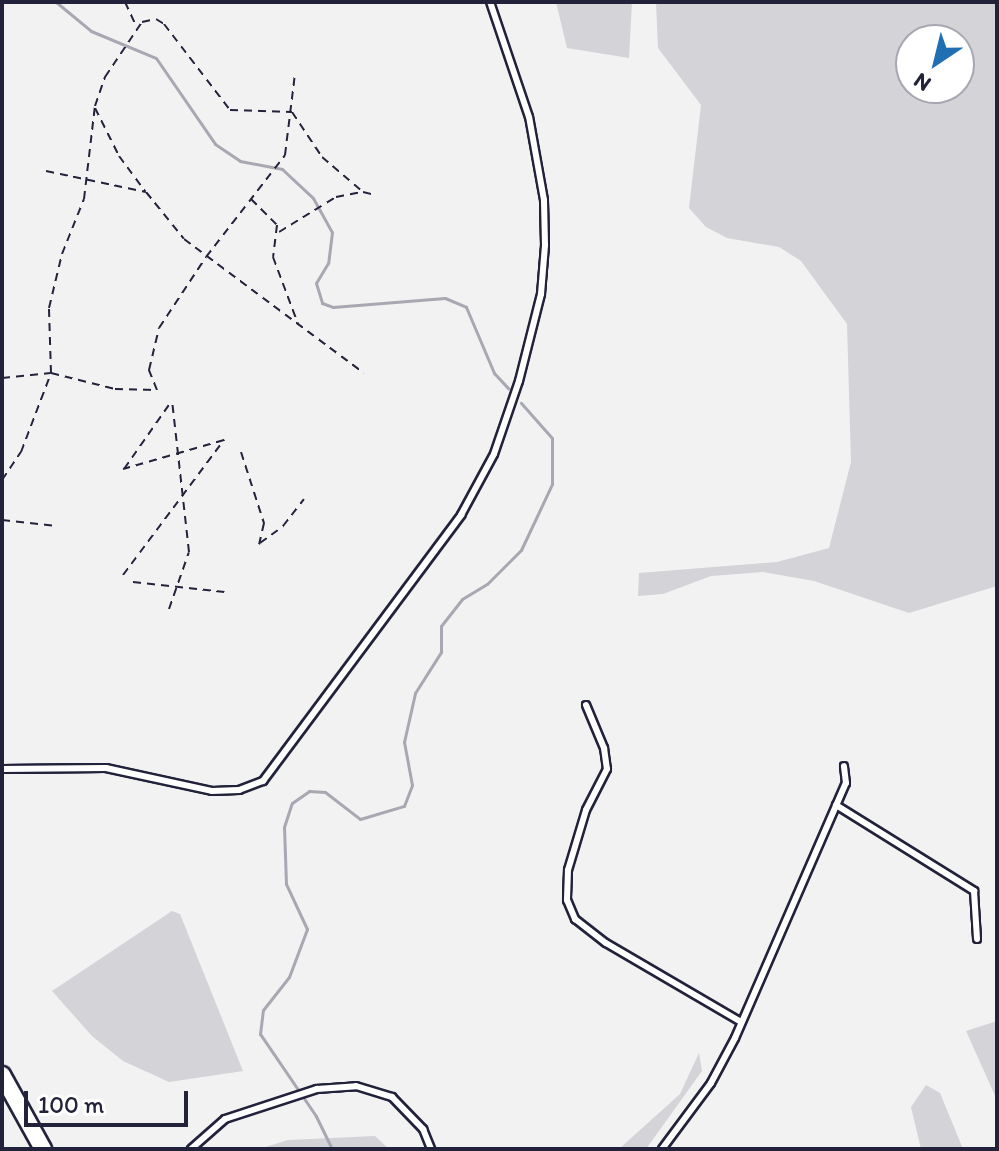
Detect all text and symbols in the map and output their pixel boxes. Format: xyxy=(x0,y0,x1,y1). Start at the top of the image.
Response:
north arrow xyxy=(895,24,975,104)
text: N xyxy=(908,67,936,98)
scale bar xyxy=(28,1075,192,1125)
text: 100 m xyxy=(38,1090,104,1119)

